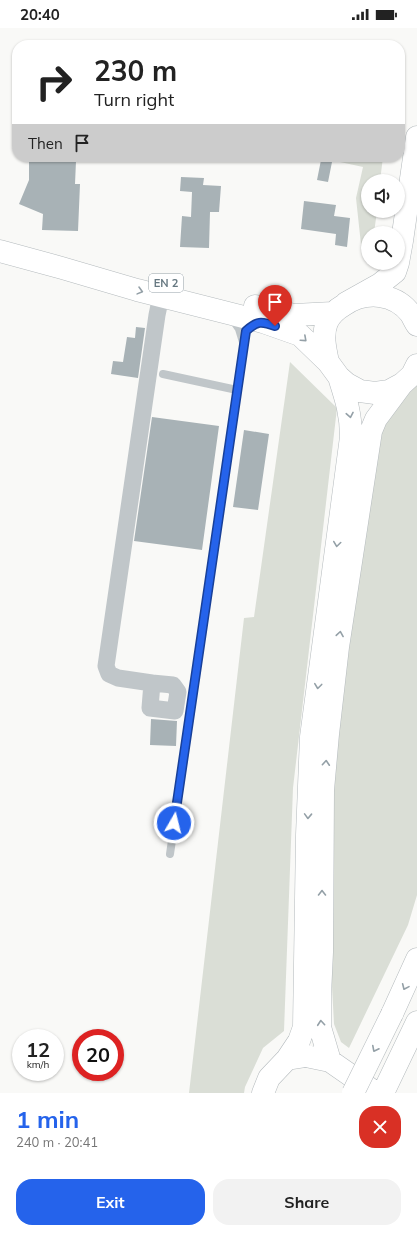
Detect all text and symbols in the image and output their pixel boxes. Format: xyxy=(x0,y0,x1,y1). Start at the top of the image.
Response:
text: 20:40 xyxy=(20,5,60,24)
text: 230 m xyxy=(94,53,177,88)
icon: right xyxy=(28,56,80,108)
text: Turn right xyxy=(94,88,174,111)
icon: arrive xyxy=(71,132,93,154)
text: Then xyxy=(28,134,63,153)
map controls xyxy=(361,174,405,270)
button: sound xyxy=(361,174,405,218)
button: search xyxy=(361,226,405,270)
road number: EN 2 xyxy=(149,274,183,292)
pin xyxy=(258,285,292,326)
one-way arrow xyxy=(136,286,143,295)
icon: arrive xyxy=(264,291,286,313)
one-way arrow xyxy=(299,334,307,342)
one-way arrow xyxy=(345,412,353,418)
one-way arrow xyxy=(333,541,342,547)
one-way arrow xyxy=(335,631,344,637)
one-way arrow xyxy=(313,683,322,689)
one-way arrow xyxy=(321,760,330,767)
position arrow xyxy=(153,802,195,844)
one-way arrow xyxy=(304,813,312,819)
one-way arrow xyxy=(318,890,326,896)
one-way arrow xyxy=(402,982,410,990)
one-way arrow xyxy=(316,1020,325,1026)
speed limit sign: 20 xyxy=(72,1029,124,1081)
text: 12 xyxy=(26,1037,50,1062)
one-way arrow xyxy=(372,1045,380,1053)
text: km/h xyxy=(27,1058,49,1071)
text: 1 min xyxy=(16,1104,79,1134)
button: close xyxy=(359,1106,401,1148)
text: 240 m · 20:41 xyxy=(16,1134,98,1150)
button: Exit xyxy=(16,1179,205,1225)
button: Share xyxy=(213,1179,401,1225)

